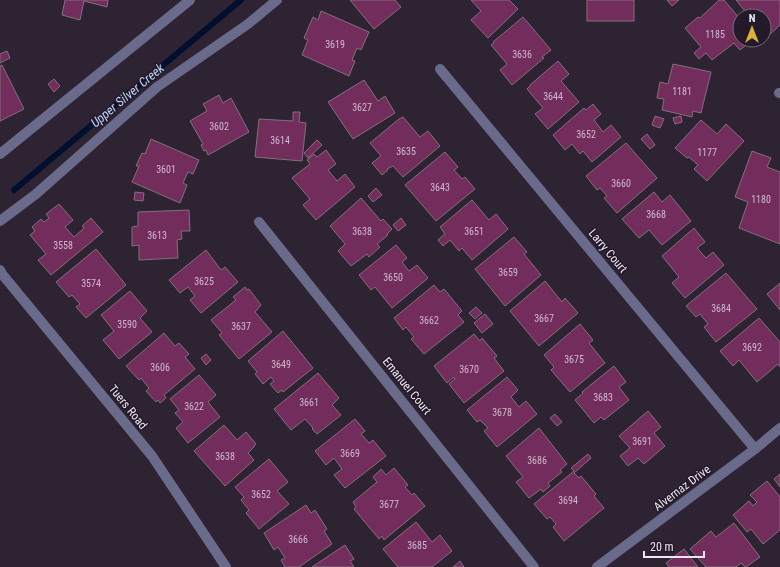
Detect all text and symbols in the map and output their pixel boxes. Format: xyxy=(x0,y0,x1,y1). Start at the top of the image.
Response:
north arrow xyxy=(732,8,772,48)
text: N xyxy=(749,12,756,25)
house number: 1185 xyxy=(705,29,725,40)
house number: 3619 xyxy=(325,39,345,50)
house number: 3636 xyxy=(512,49,532,60)
water label: Upper Silver Creek xyxy=(88,60,167,130)
house number: 1181 xyxy=(672,86,692,97)
house number: 3644 xyxy=(543,91,563,102)
house number: 3627 xyxy=(352,102,372,113)
house number: 3602 xyxy=(209,121,229,132)
house number: 3652 xyxy=(576,129,596,140)
house number: 3614 xyxy=(270,135,290,146)
house number: 3635 xyxy=(396,146,416,157)
house number: 1177 xyxy=(697,147,717,158)
house number: 3601 xyxy=(156,164,176,175)
house number: 3660 xyxy=(611,178,631,189)
house number: 3643 xyxy=(430,182,450,193)
house number: 1180 xyxy=(751,194,771,205)
house number: 3668 xyxy=(646,209,666,220)
house number: 3638 xyxy=(352,226,372,237)
house number: 3651 xyxy=(464,226,484,237)
street label: Larry Court xyxy=(586,226,631,276)
house number: 3613 xyxy=(147,230,167,241)
house number: 3558 xyxy=(53,240,73,251)
house number: 3659 xyxy=(498,267,518,278)
house number: 3650 xyxy=(383,272,403,283)
house number: 3625 xyxy=(194,276,214,287)
house number: 3574 xyxy=(81,278,101,289)
house number: 3684 xyxy=(711,303,731,314)
house number: 3667 xyxy=(534,313,554,324)
house number: 3662 xyxy=(419,315,439,326)
house number: 3590 xyxy=(117,319,137,330)
house number: 3637 xyxy=(231,321,251,332)
house number: 3692 xyxy=(742,342,762,353)
house number: 3675 xyxy=(564,354,584,365)
street label: Emanuel Court xyxy=(380,355,435,418)
house number: 3649 xyxy=(271,359,291,370)
house number: 3606 xyxy=(150,362,170,373)
house number: 3670 xyxy=(459,364,479,375)
street label: Tuers Road xyxy=(106,382,150,432)
house number: 3683 xyxy=(593,392,613,403)
house number: 3661 xyxy=(299,397,319,408)
house number: 3622 xyxy=(184,401,204,412)
house number: 3678 xyxy=(492,407,512,418)
house number: 3691 xyxy=(632,436,652,447)
house number: 3669 xyxy=(340,448,360,459)
house number: 3638 xyxy=(215,451,235,462)
house number: 3686 xyxy=(527,455,547,466)
street label: Alvernaz Drive xyxy=(651,462,713,514)
house number: 3652 xyxy=(251,489,271,500)
house number: 3694 xyxy=(558,495,578,506)
house number: 3677 xyxy=(379,499,399,510)
scale bar xyxy=(644,533,704,559)
house number: 3666 xyxy=(288,534,308,545)
house number: 3685 xyxy=(407,540,427,551)
text: 20 m xyxy=(650,540,674,554)

